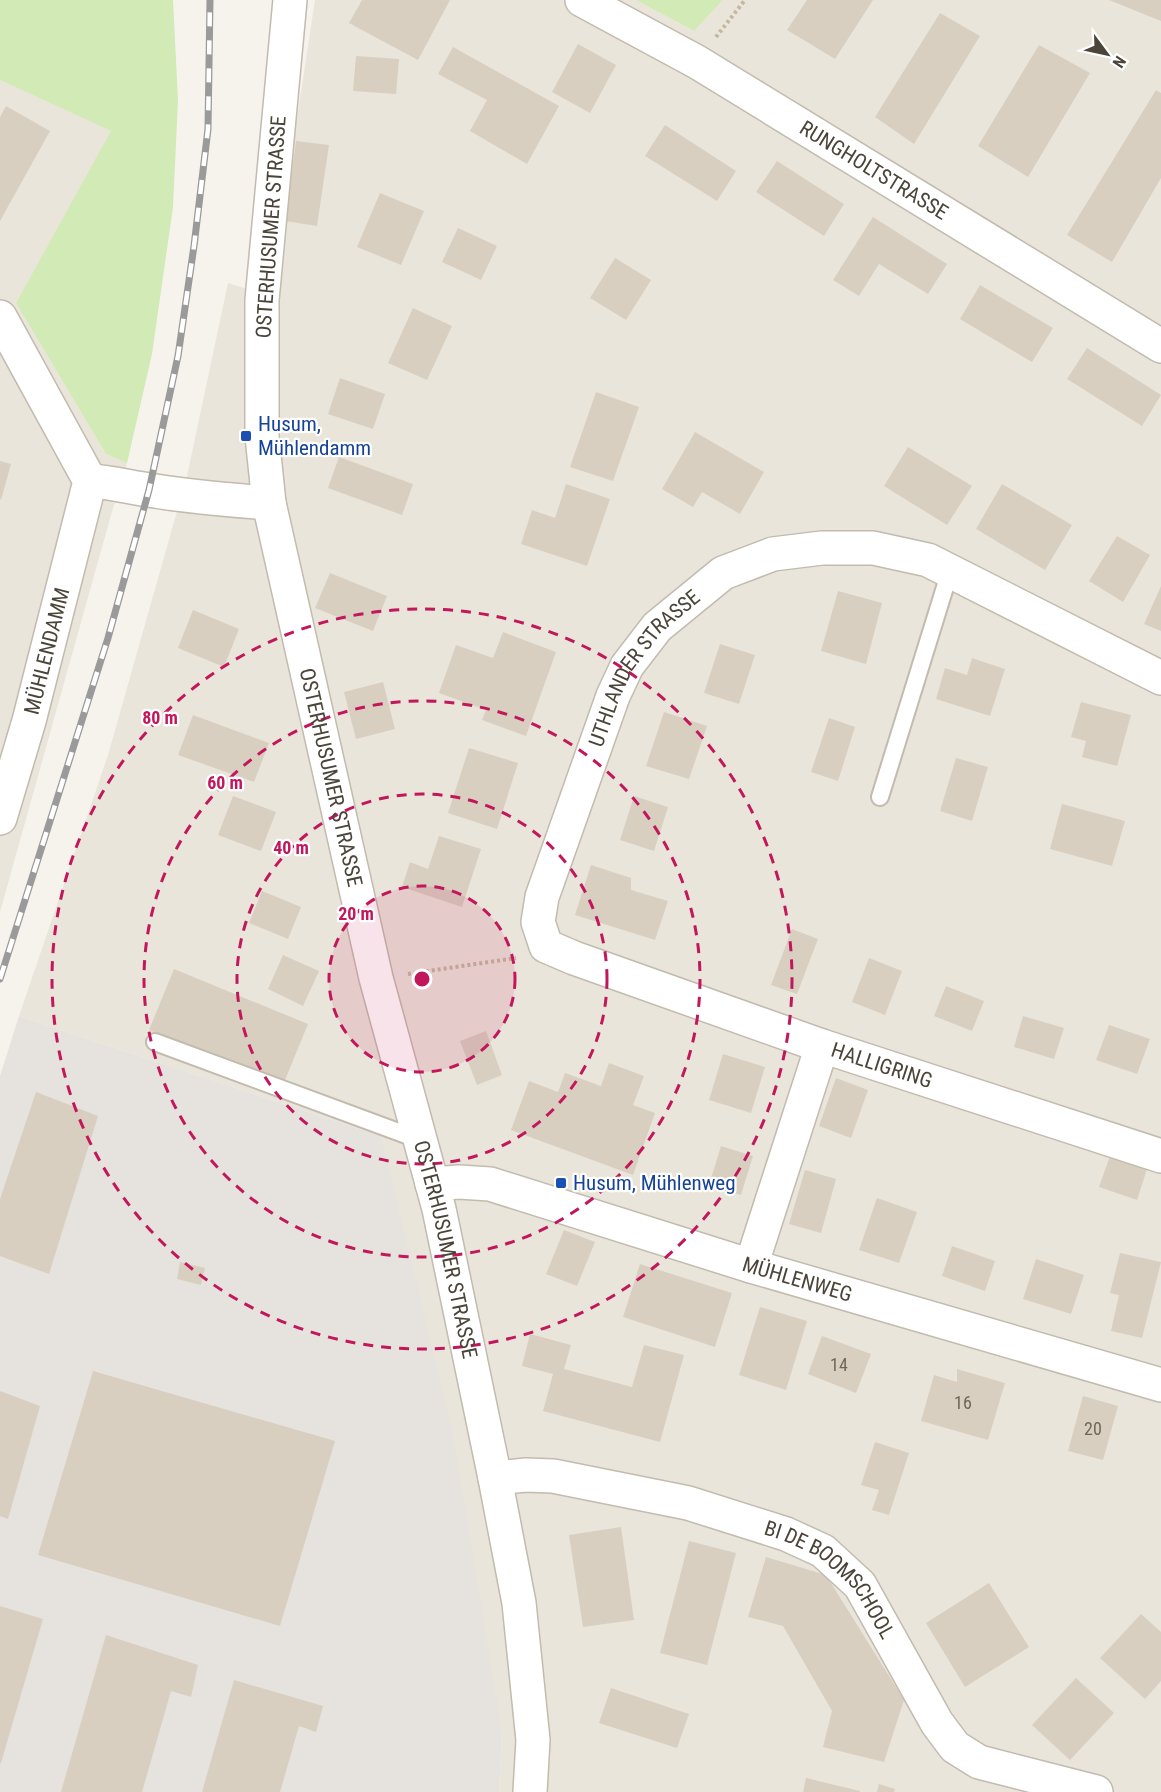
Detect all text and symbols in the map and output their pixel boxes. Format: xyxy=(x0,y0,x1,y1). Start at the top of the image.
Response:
north arrow xyxy=(1077,24,1137,84)
text: N xyxy=(1109,53,1130,71)
street label: OSTERHUSUMER STRASSE xyxy=(251,115,291,339)
street label: RUNGHOLTSTRASSE xyxy=(795,116,952,225)
place label: Husum, Mühlendamm xyxy=(258,412,371,460)
marker: Husum, Mühlendamm xyxy=(239,429,253,443)
street label: MÜHLENDAMM xyxy=(20,585,74,717)
street label: UTHLANDER STRASSE xyxy=(584,585,705,750)
street label: OSTERHUSUMER STRASSE xyxy=(295,666,367,889)
text: 80 m xyxy=(142,707,178,728)
text: 60 m xyxy=(207,772,243,793)
text: 40 m xyxy=(273,837,309,858)
text: 20 m xyxy=(338,903,374,924)
centre of rings xyxy=(412,969,432,989)
street label: HALLIGRING xyxy=(828,1038,935,1093)
street label: OSTERHUSUMER STRASSE xyxy=(409,1138,482,1361)
place label: Husum, Mühlenweg xyxy=(573,1171,736,1195)
marker: Husum, Mühlenweg xyxy=(554,1176,568,1190)
street label: MÜHLENWEG xyxy=(740,1252,855,1307)
house number: 14 xyxy=(830,1354,848,1375)
house number: 16 xyxy=(954,1392,972,1413)
house number: 20 xyxy=(1084,1418,1102,1439)
street label: BI DE BOOMSCHOOL xyxy=(762,1516,900,1643)

